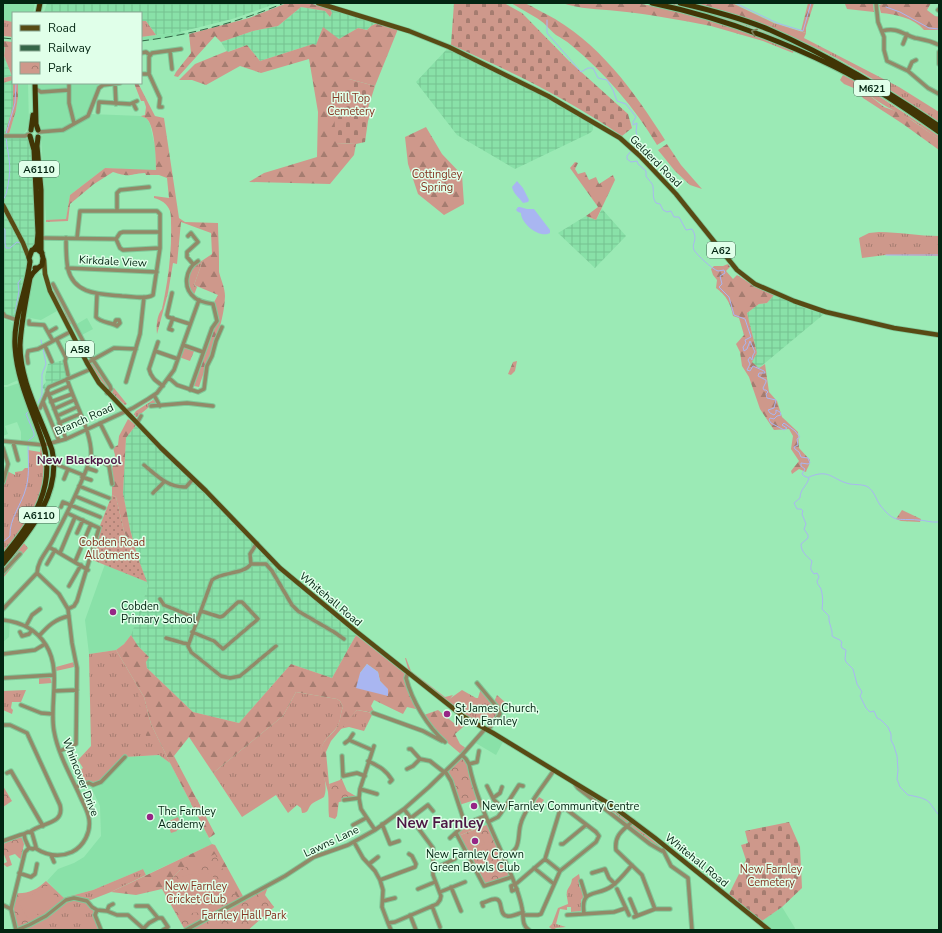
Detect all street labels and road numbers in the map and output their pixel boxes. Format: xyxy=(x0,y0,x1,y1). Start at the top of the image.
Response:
road number: M621 xyxy=(854,80,890,96)
street label: Gelderd Road xyxy=(626,132,685,191)
road number: A6110 xyxy=(19,161,59,177)
road number: A62 xyxy=(707,242,735,258)
street label: Kirkdale View xyxy=(79,252,147,271)
road number: A58 xyxy=(66,341,94,357)
street label: Branch Road xyxy=(52,400,116,439)
road number: A6110 xyxy=(19,507,59,523)
street label: Whitehall Road xyxy=(296,569,365,630)
street label: Whincover Drive xyxy=(59,736,102,818)
street label: Lawns Lane xyxy=(301,822,361,861)
street label: Whitehall Road xyxy=(662,830,732,891)

